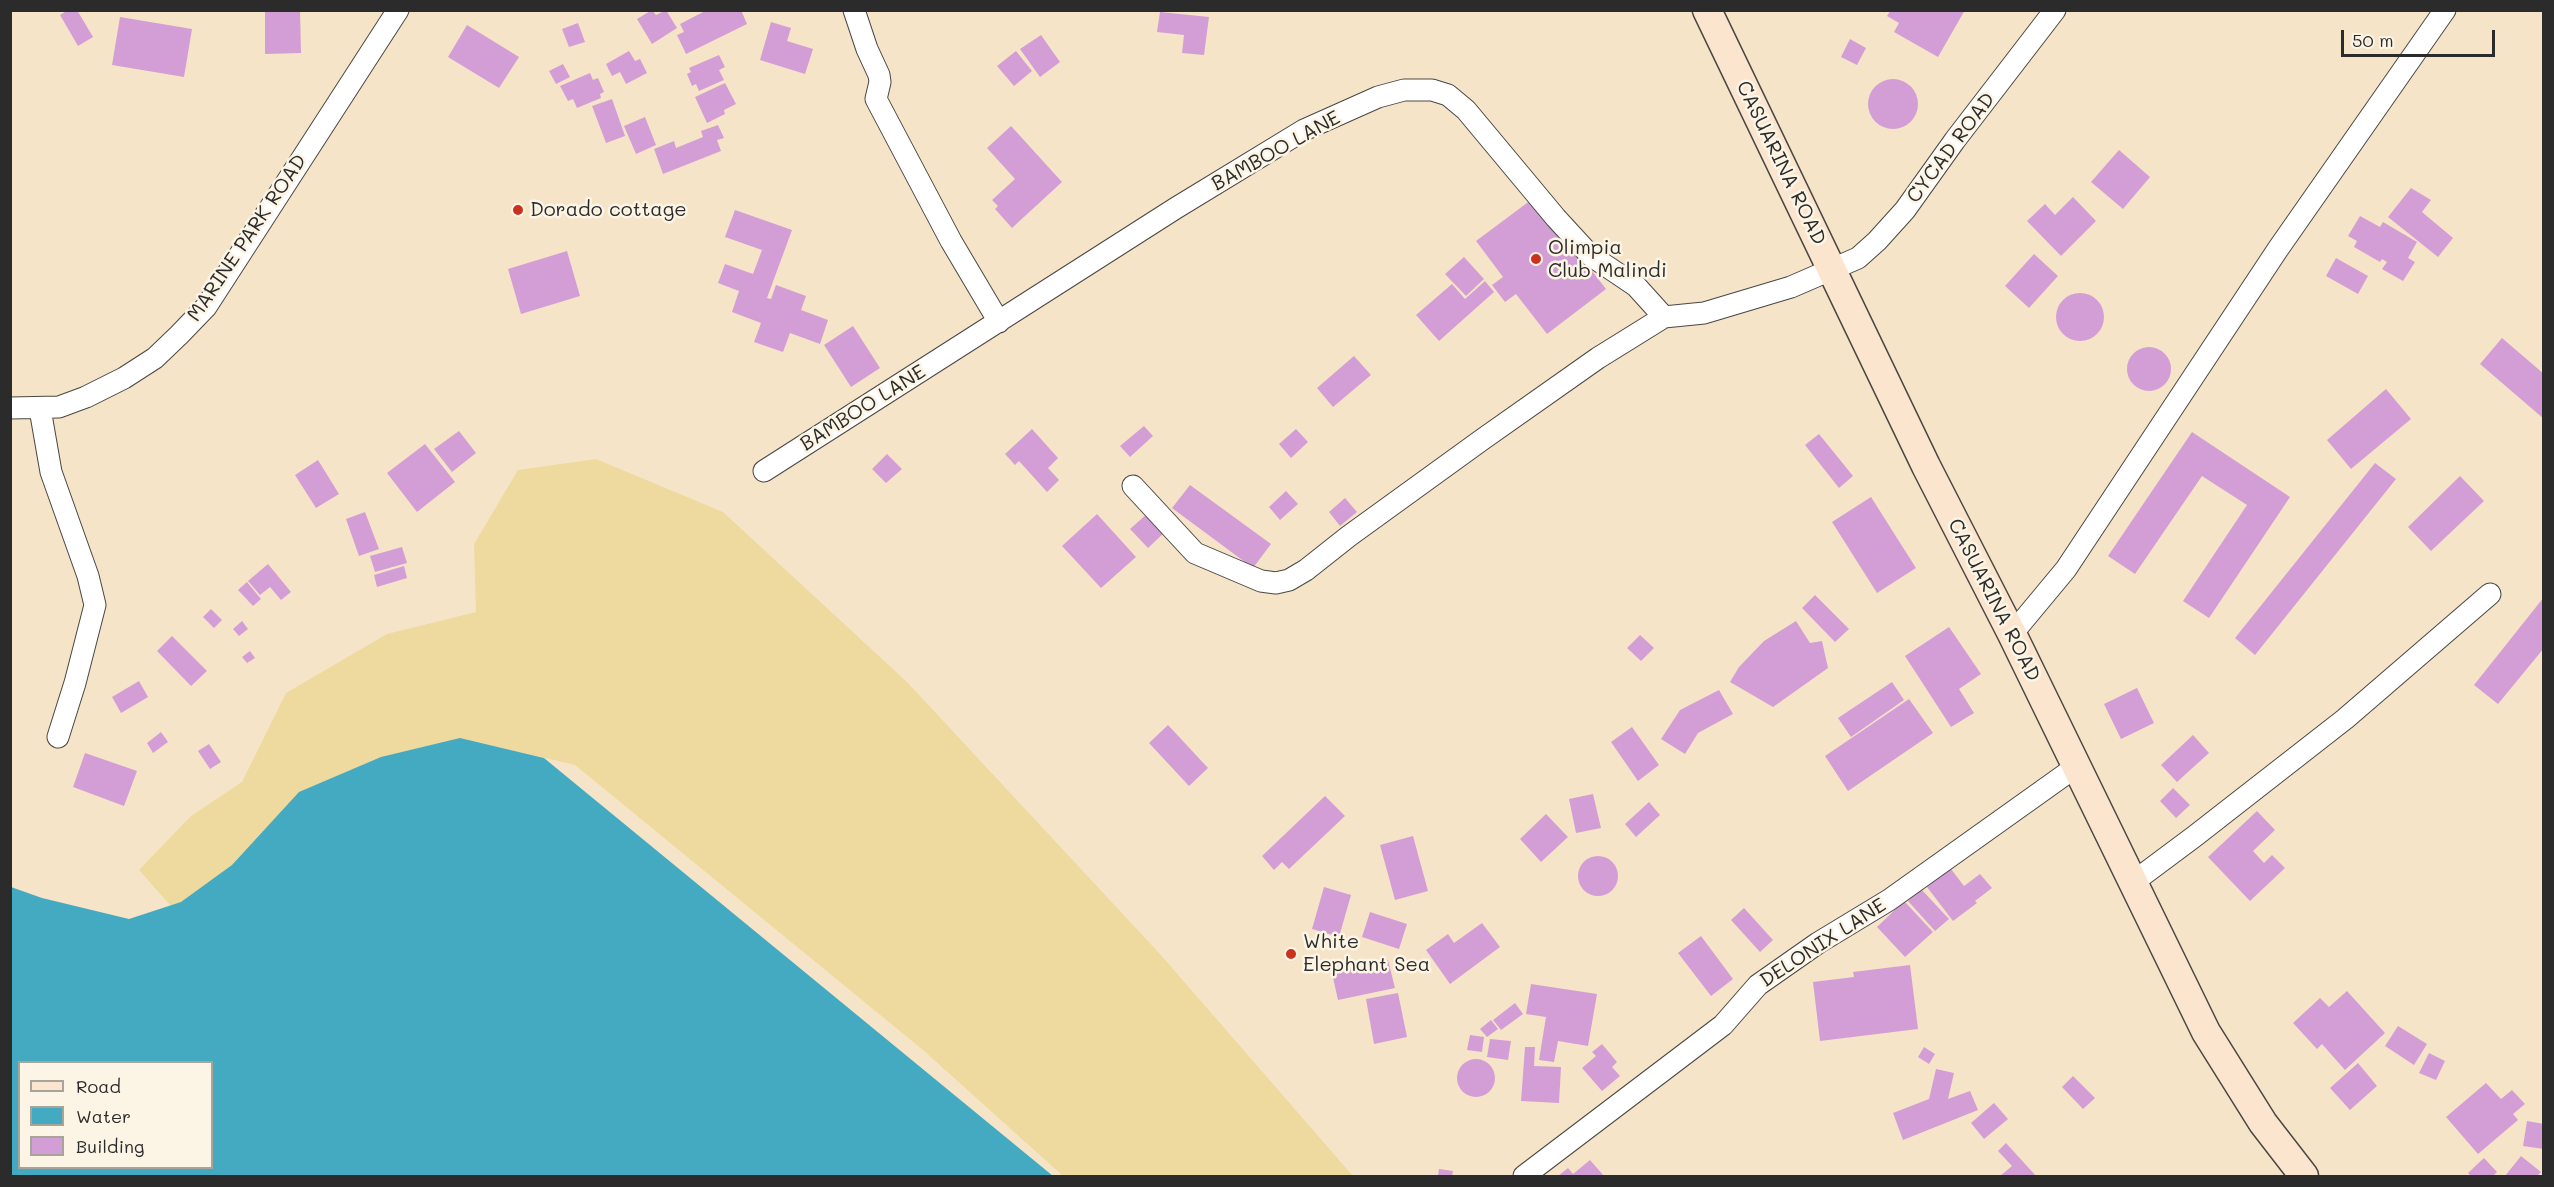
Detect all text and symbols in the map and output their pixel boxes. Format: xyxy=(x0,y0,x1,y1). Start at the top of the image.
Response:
scale bar xyxy=(2344,18,2498,56)
text: 50 m xyxy=(2352,28,2394,52)
street label: CASUARINA ROAD xyxy=(1731,77,1831,249)
street label: CYCAD ROAD xyxy=(1902,88,2000,208)
street label: BAMBOO LANE xyxy=(1208,106,1344,196)
street label: MARINE PARK ROAD xyxy=(182,150,312,326)
place label: Dorado cottage xyxy=(530,198,687,222)
marker: Dorado cottage xyxy=(511,203,525,217)
place label: Olimpia Club Malindi xyxy=(1548,236,1667,283)
marker: Olimpia Club Malindi xyxy=(1529,252,1543,266)
street label: BAMBOO LANE xyxy=(796,360,930,456)
street label: CASUARINA ROAD xyxy=(1943,515,2045,685)
street label: DELONIX LANE xyxy=(1756,893,1890,993)
place label: White Elephant Sea xyxy=(1303,930,1430,977)
marker: White Elephant Sea xyxy=(1284,947,1298,961)
legend xyxy=(18,1061,213,1169)
text: Road xyxy=(76,1074,121,1098)
text: Water xyxy=(76,1104,131,1128)
text: Building xyxy=(76,1134,144,1158)

